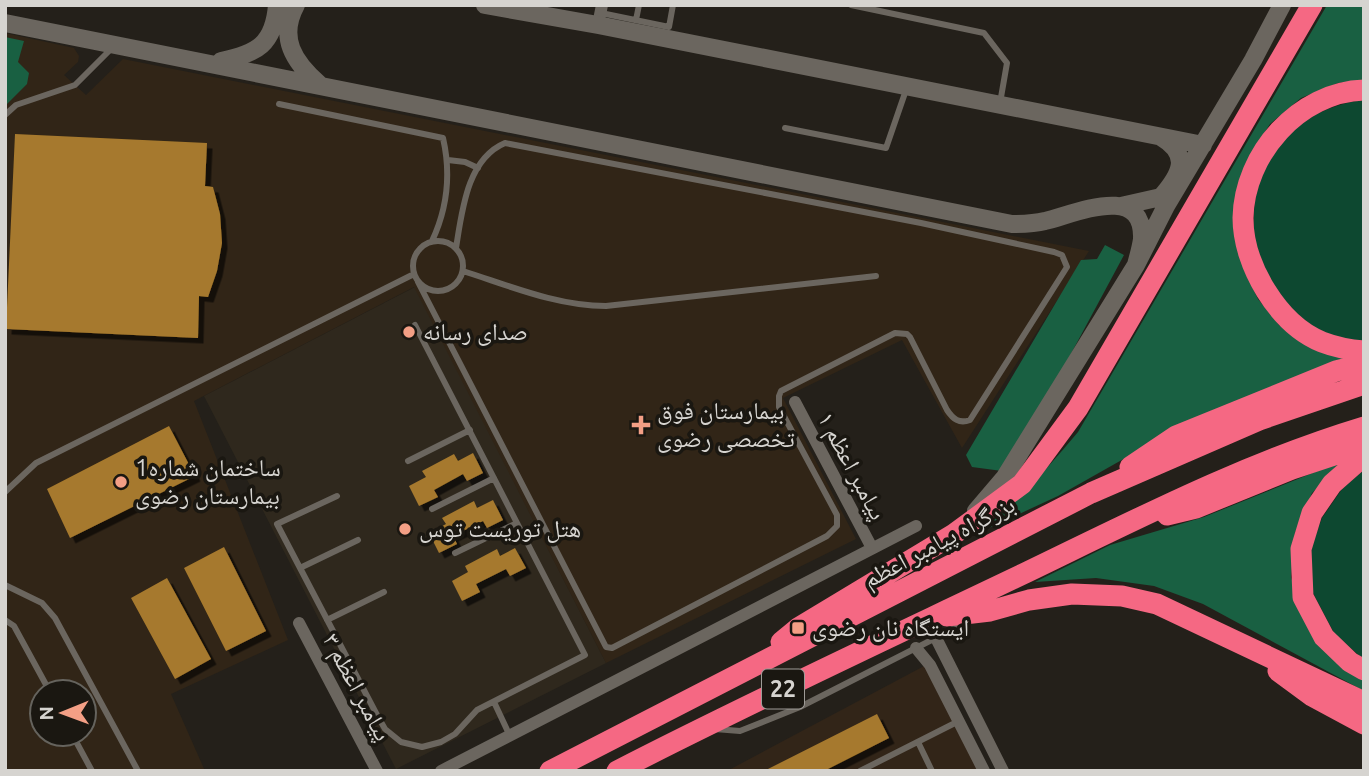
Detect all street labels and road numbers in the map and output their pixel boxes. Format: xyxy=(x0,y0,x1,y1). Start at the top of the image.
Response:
street label: پیامبر اعظم ۱ xyxy=(810,407,892,526)
street label: بزرگراه پیامبر اعظم xyxy=(858,490,1021,596)
street label: پیامبر اعظم ۳ xyxy=(315,628,397,747)
road number: 22 xyxy=(762,670,804,708)

